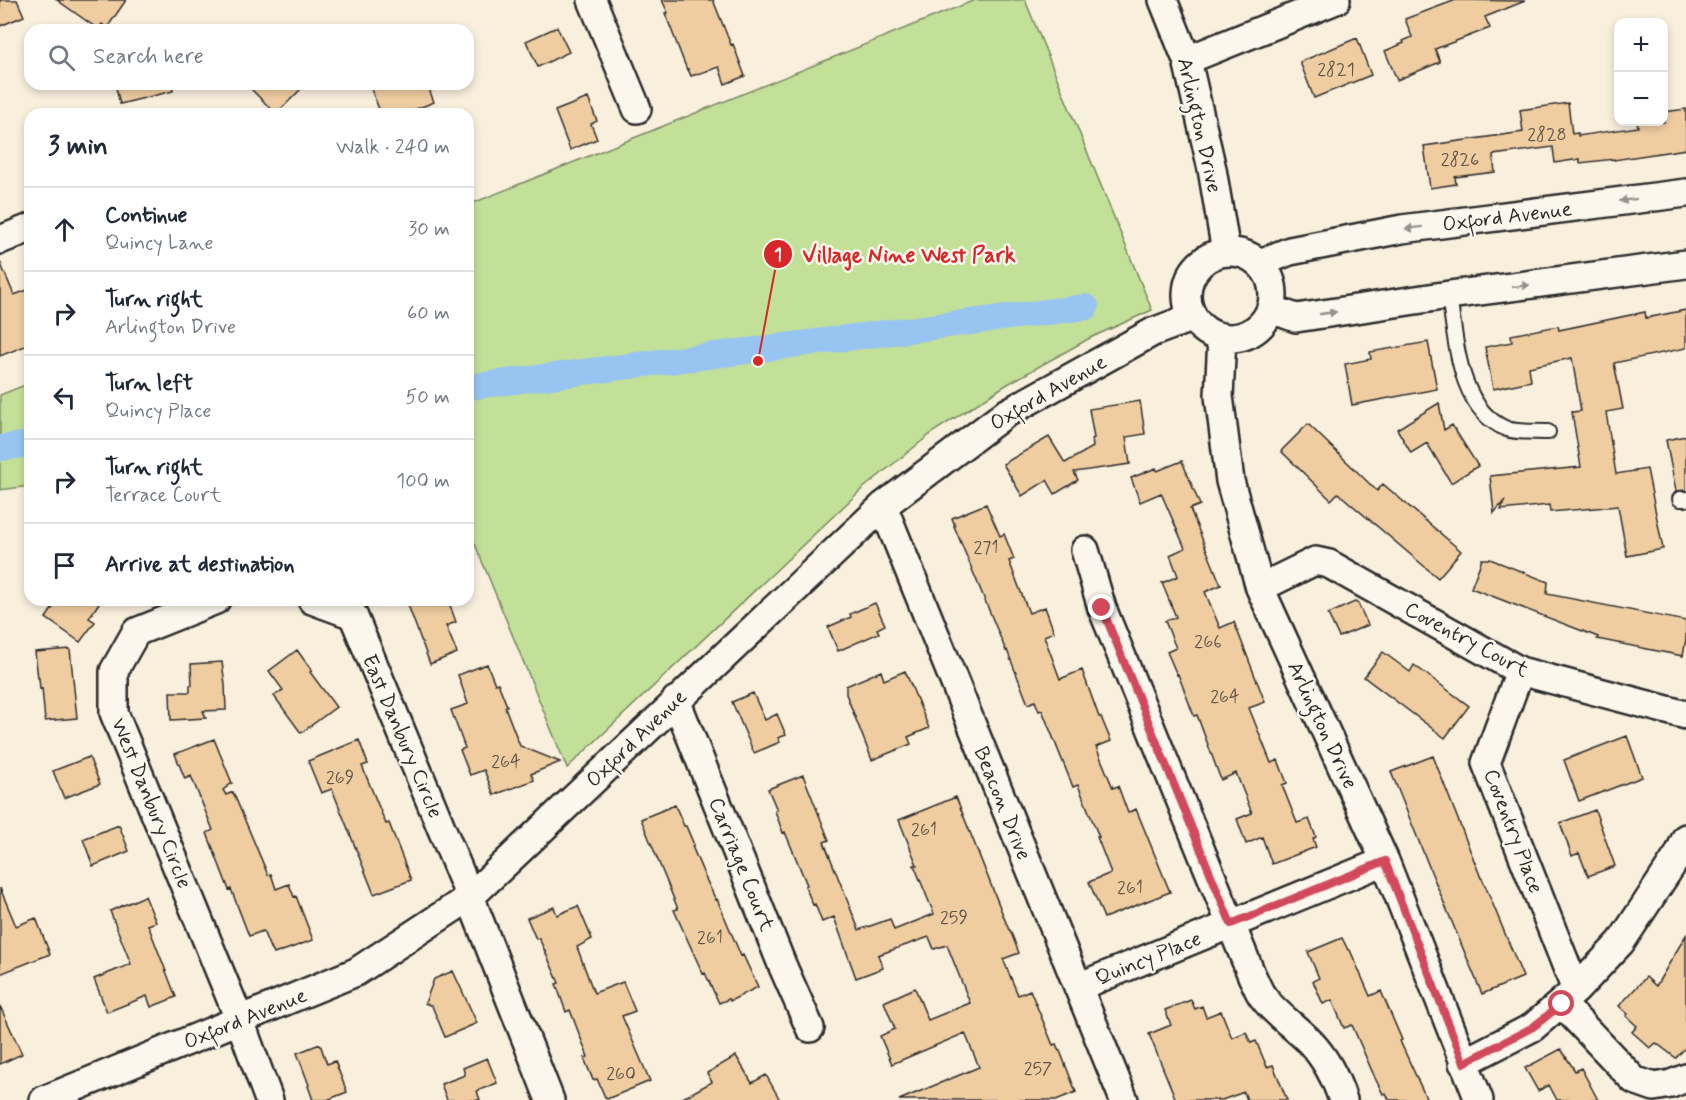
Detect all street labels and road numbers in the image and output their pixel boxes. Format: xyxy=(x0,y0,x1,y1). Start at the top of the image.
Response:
street label: Arlington Drive xyxy=(1168,55,1228,196)
street label: Oxford Avenue xyxy=(1441,195,1574,241)
street label: Oxford Avenue xyxy=(985,348,1113,439)
street label: Coventry Court xyxy=(1400,595,1534,685)
street label: East Danbury Circle xyxy=(355,650,449,823)
street label: Arlington Drive xyxy=(1279,657,1364,795)
street label: Oxford Avenue xyxy=(580,683,695,796)
street label: West Danbury Circle xyxy=(104,714,198,893)
street label: Beacon Drive xyxy=(967,743,1038,864)
street label: Coventry Place xyxy=(1477,765,1550,898)
street label: Carriage Court xyxy=(701,793,781,936)
street label: Quincy Place xyxy=(1091,925,1205,993)
street label: Oxford Avenue xyxy=(180,982,312,1058)

